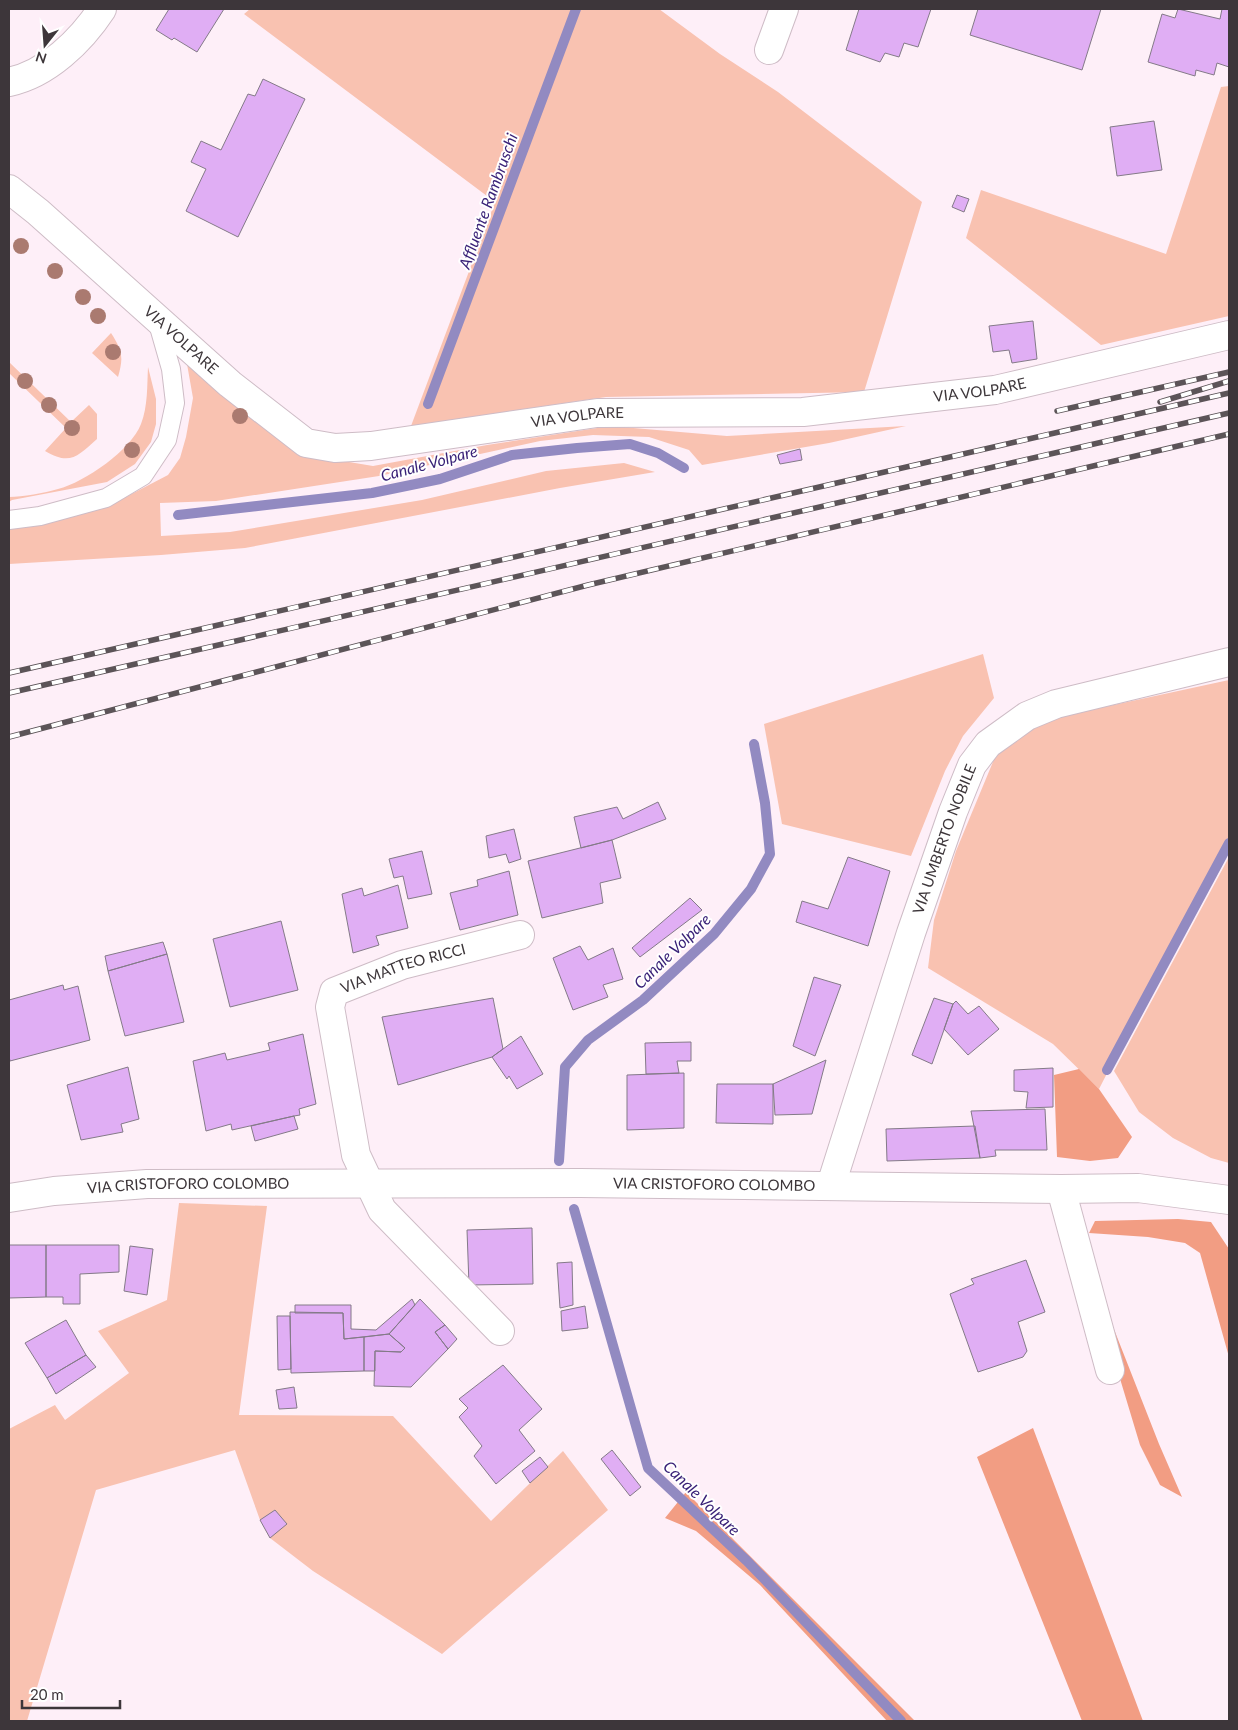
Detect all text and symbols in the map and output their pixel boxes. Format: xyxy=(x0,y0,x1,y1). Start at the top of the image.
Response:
north arrow xyxy=(20,20,70,70)
text: N xyxy=(33,48,49,68)
water label: Affluente Rambruschi xyxy=(454,130,521,272)
street label: VIA VOLPARE xyxy=(141,301,222,377)
street label: VIA VOLPARE xyxy=(932,373,1028,405)
street label: VIA VOLPARE xyxy=(530,403,624,431)
water label: Canale Volpare xyxy=(378,440,480,485)
street label: VIA UMBERTO NOBILE xyxy=(908,761,979,916)
water label: Canale Volpare xyxy=(629,909,714,992)
street label: VIA MATTEO RICCI xyxy=(338,939,467,996)
street label: VIA CRISTOFORO COLOMBO xyxy=(613,1173,815,1194)
street label: VIA CRISTOFORO COLOMBO xyxy=(86,1174,289,1196)
water label: Canale Volpare xyxy=(660,1456,745,1539)
scale bar xyxy=(22,1678,120,1710)
text: 20 m xyxy=(30,1685,64,1703)

